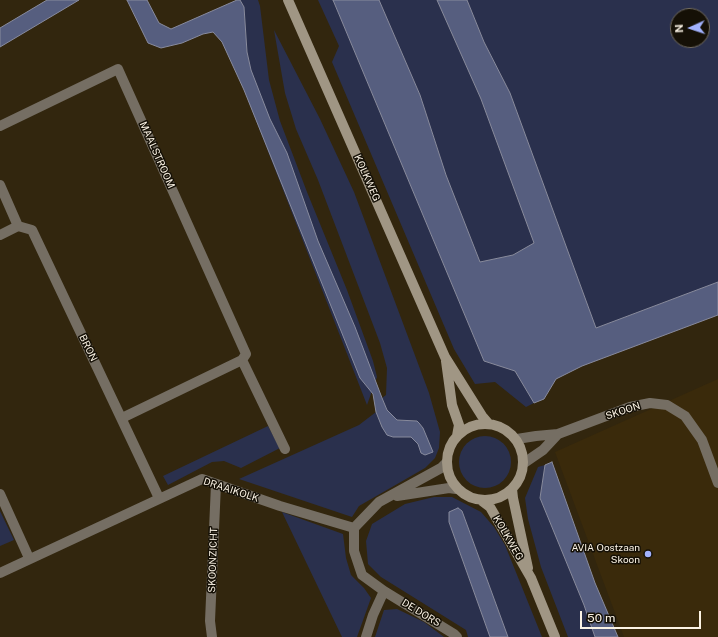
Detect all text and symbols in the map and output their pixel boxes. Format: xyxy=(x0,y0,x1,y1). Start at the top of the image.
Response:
north arrow xyxy=(670,8,710,48)
text: N xyxy=(673,24,685,33)
street label: MAALSTROOM xyxy=(137,120,177,190)
street label: KOLKWEG xyxy=(351,153,383,203)
street label: BRON xyxy=(76,333,100,363)
street label: SKOON xyxy=(604,400,642,422)
street label: DRAAIKOLK xyxy=(202,475,260,505)
street label: KOLKWEG xyxy=(490,513,526,563)
street label: SKOONZICHT xyxy=(206,527,220,593)
place label: AVIA Oostzaan Skoon xyxy=(572,542,640,566)
marker: AVIA Oostzaan Skoon xyxy=(643,549,653,559)
street label: DE DORS xyxy=(399,597,443,629)
scale bar xyxy=(582,603,703,629)
text: 50 m xyxy=(587,611,615,625)

